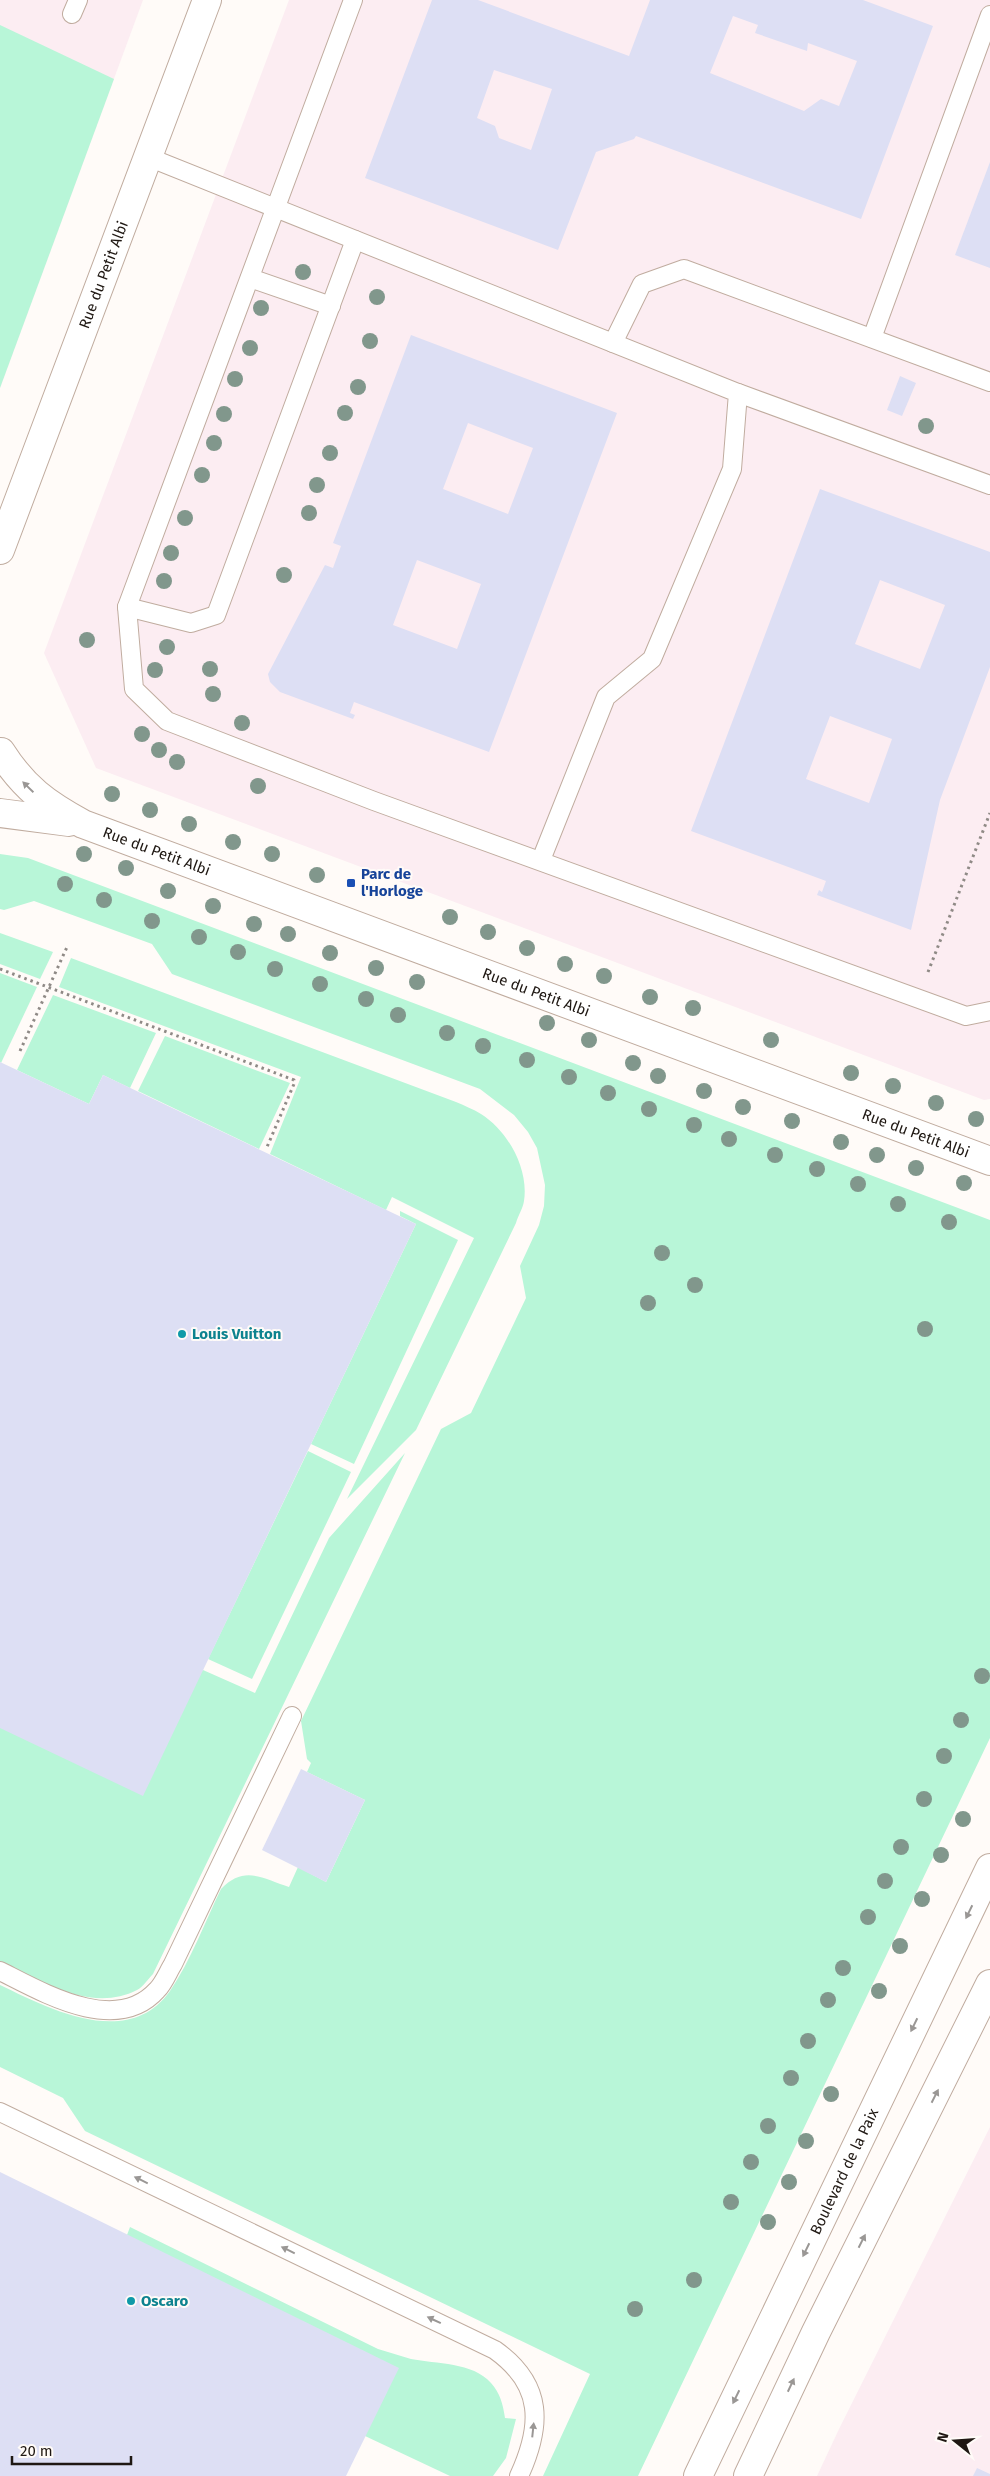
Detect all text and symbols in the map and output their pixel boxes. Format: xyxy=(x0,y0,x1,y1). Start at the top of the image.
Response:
street label: Rue du Petit Albi xyxy=(75,219,132,331)
one-way arrow xyxy=(23,781,35,793)
street label: Rue du Petit Albi xyxy=(100,823,213,879)
place label: Parc de l'Horloge xyxy=(361,865,423,900)
marker: Parc de l'Horloge xyxy=(345,877,357,889)
street label: Rue du Petit Albi xyxy=(480,964,592,1021)
street label: Rue du Petit Albi xyxy=(860,1105,972,1162)
place label: Louis Vuitton xyxy=(192,1325,281,1343)
marker: Louis Vuitton xyxy=(176,1328,188,1340)
one-way arrow xyxy=(965,1905,973,1919)
one-way arrow xyxy=(910,2018,918,2032)
one-way arrow xyxy=(931,2089,939,2103)
street label: Boulevard de la Paix xyxy=(806,2105,883,2237)
one-way arrow xyxy=(134,2175,148,2183)
one-way arrow xyxy=(858,2234,866,2249)
one-way arrow xyxy=(802,2243,810,2257)
one-way arrow xyxy=(281,2246,295,2254)
place label: Oscaro xyxy=(141,2292,188,2310)
marker: Oscaro xyxy=(125,2295,137,2307)
one-way arrow xyxy=(427,2316,441,2324)
one-way arrow xyxy=(787,2377,796,2392)
one-way arrow xyxy=(731,2389,740,2404)
north arrow xyxy=(930,2416,980,2466)
one-way arrow xyxy=(530,2422,538,2438)
text: N xyxy=(934,2430,953,2444)
scale bar xyxy=(12,2434,131,2466)
text: 20 m xyxy=(20,2442,53,2460)

